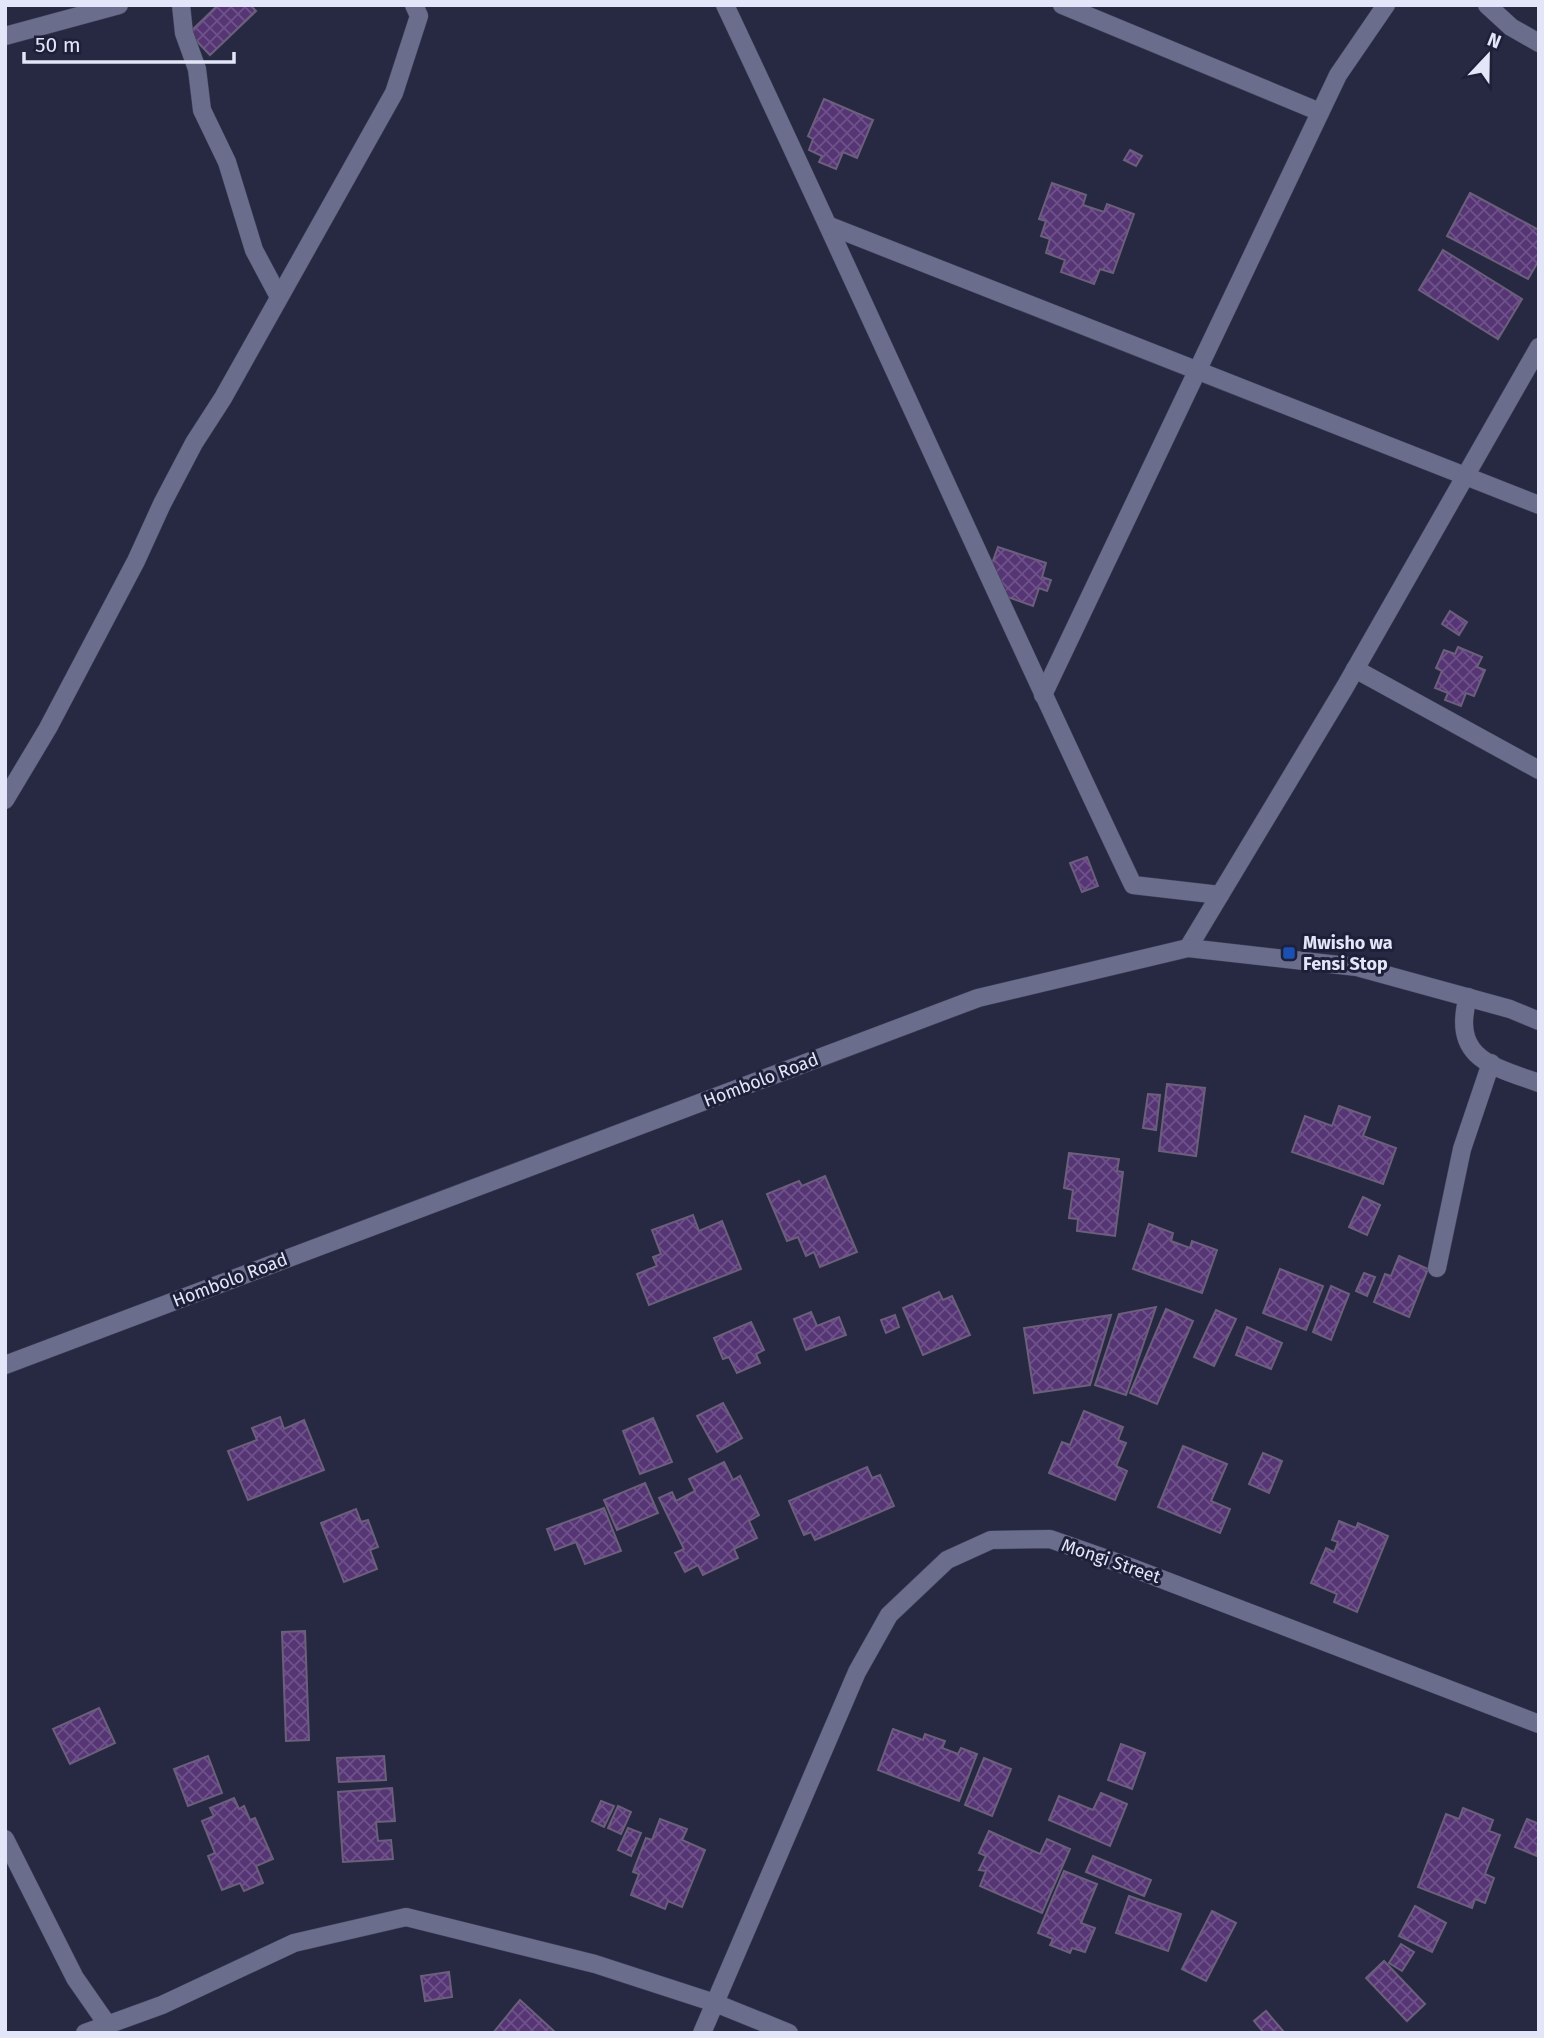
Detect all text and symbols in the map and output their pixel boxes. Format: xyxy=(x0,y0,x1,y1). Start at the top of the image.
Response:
scale bar xyxy=(24,21,234,65)
north arrow xyxy=(1453,21,1523,91)
text: N xyxy=(1484,28,1504,54)
text: 50 m xyxy=(35,32,81,58)
place label: Mwisho wa Fensi Stop xyxy=(1303,932,1393,975)
marker: Mwisho wa Fensi Stop xyxy=(1281,945,1297,961)
street label: Hombolo Road xyxy=(700,1048,822,1112)
street label: Hombolo Road xyxy=(169,1248,291,1312)
street label: Mongi Street xyxy=(1059,1534,1164,1588)

